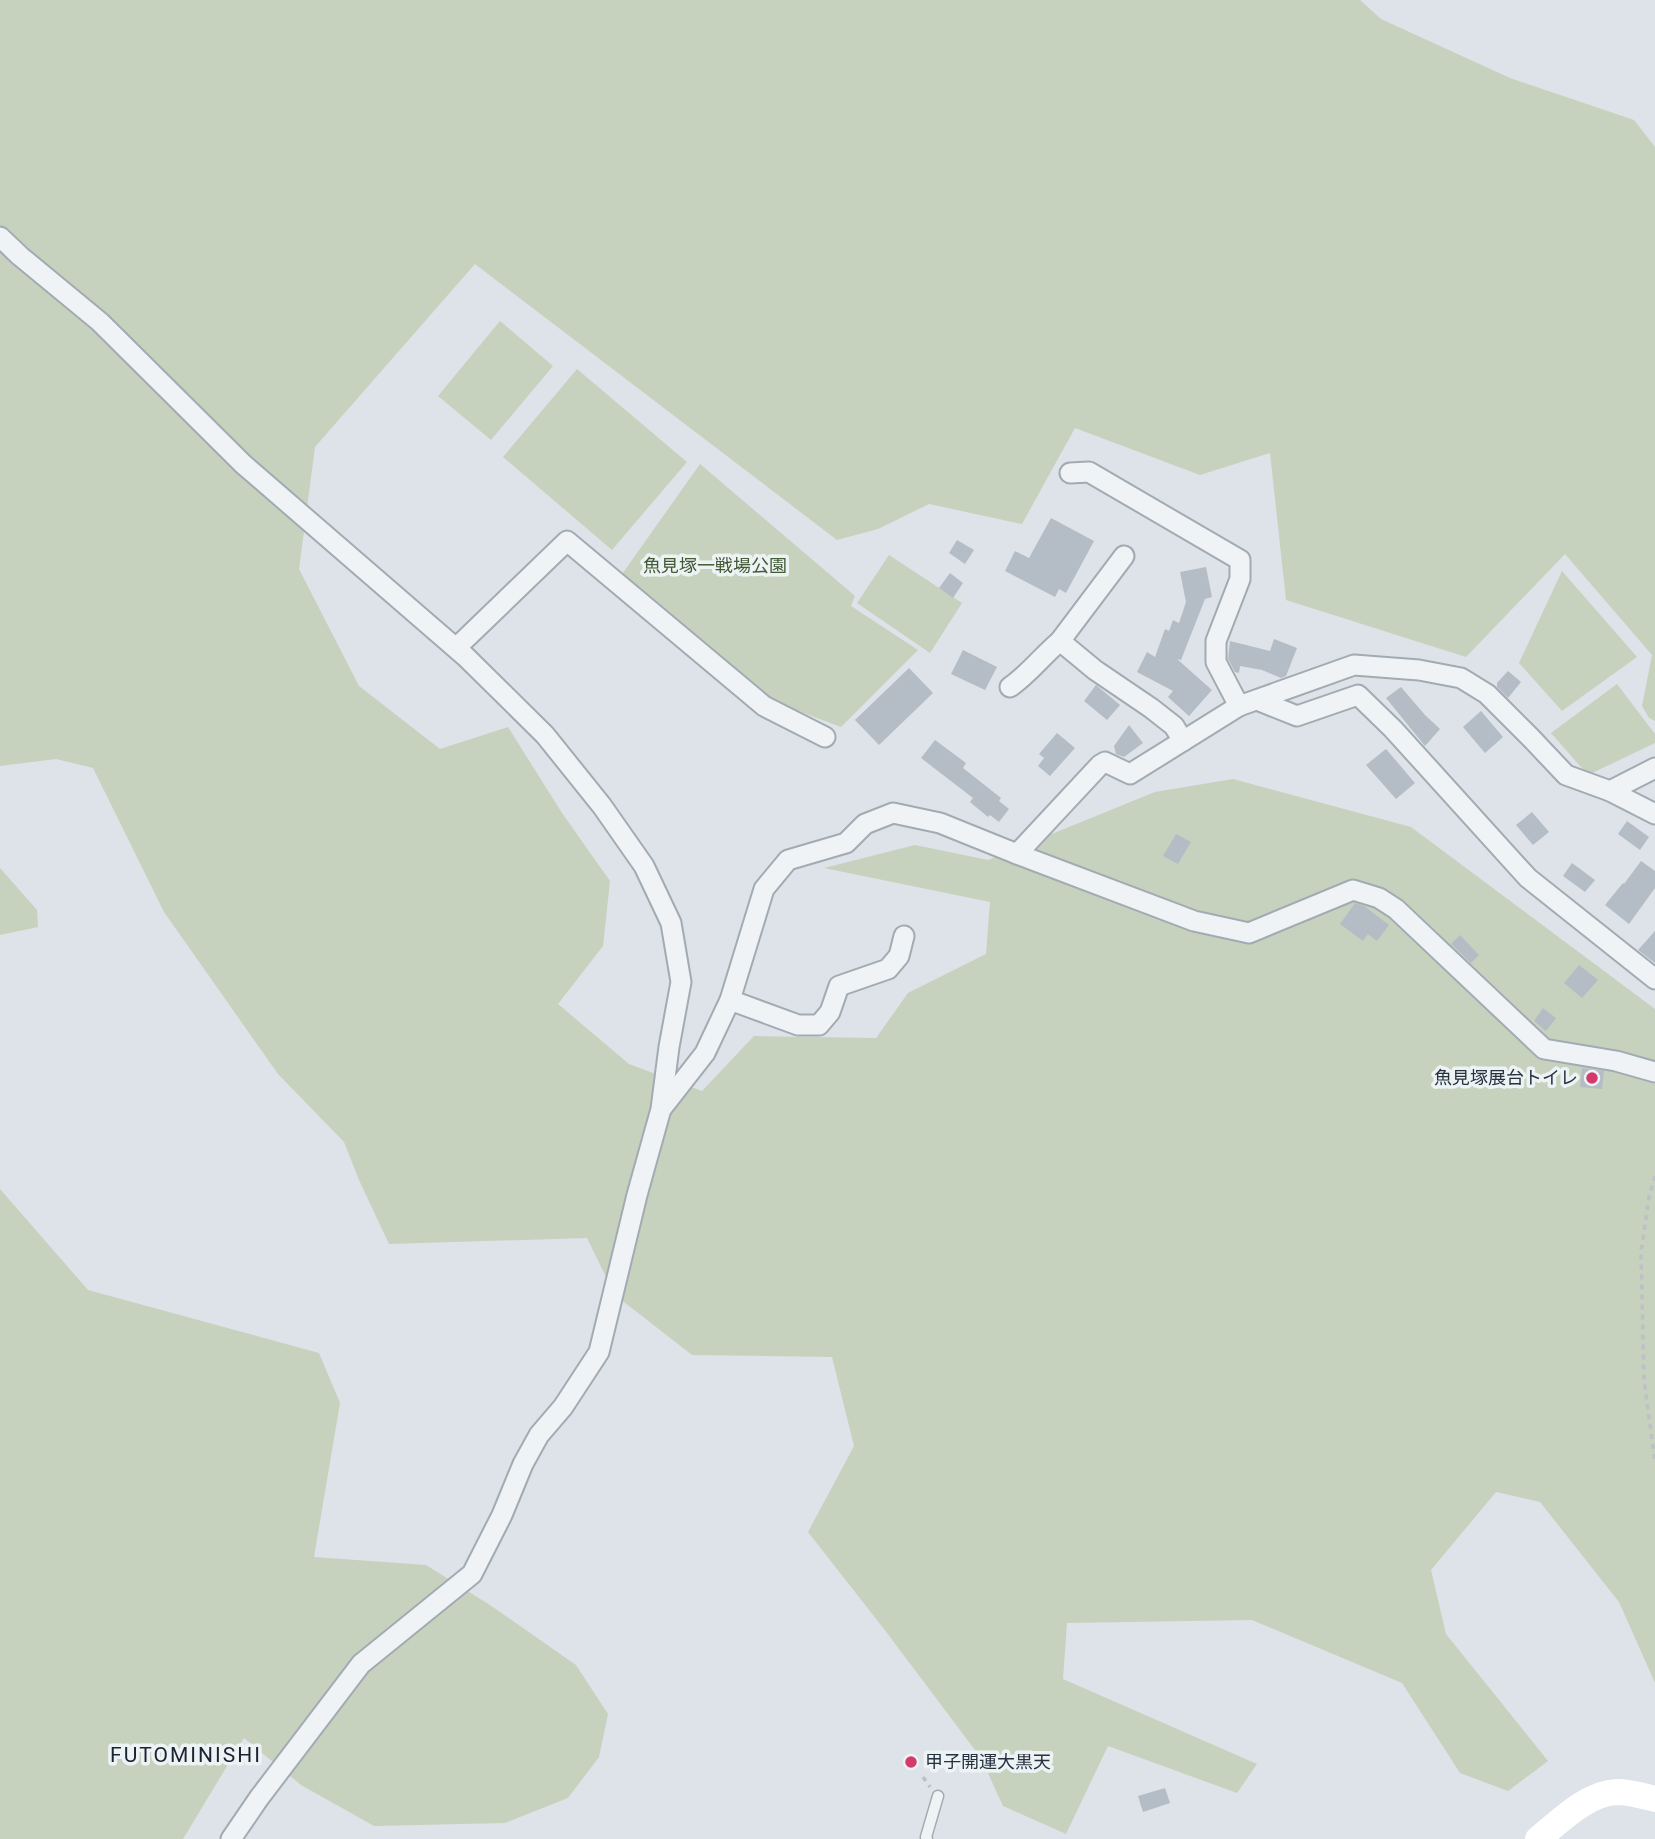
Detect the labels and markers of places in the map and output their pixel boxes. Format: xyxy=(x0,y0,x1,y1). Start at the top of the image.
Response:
place label: 魚見塚展台トイレ xyxy=(1434,1067,1578,1088)
marker: 魚見塚展台トイレ xyxy=(1584,1070,1600,1086)
place label: 甲子開運大黒天 xyxy=(925,1751,1051,1772)
marker: 甲子開運大黒天 xyxy=(903,1754,919,1770)

